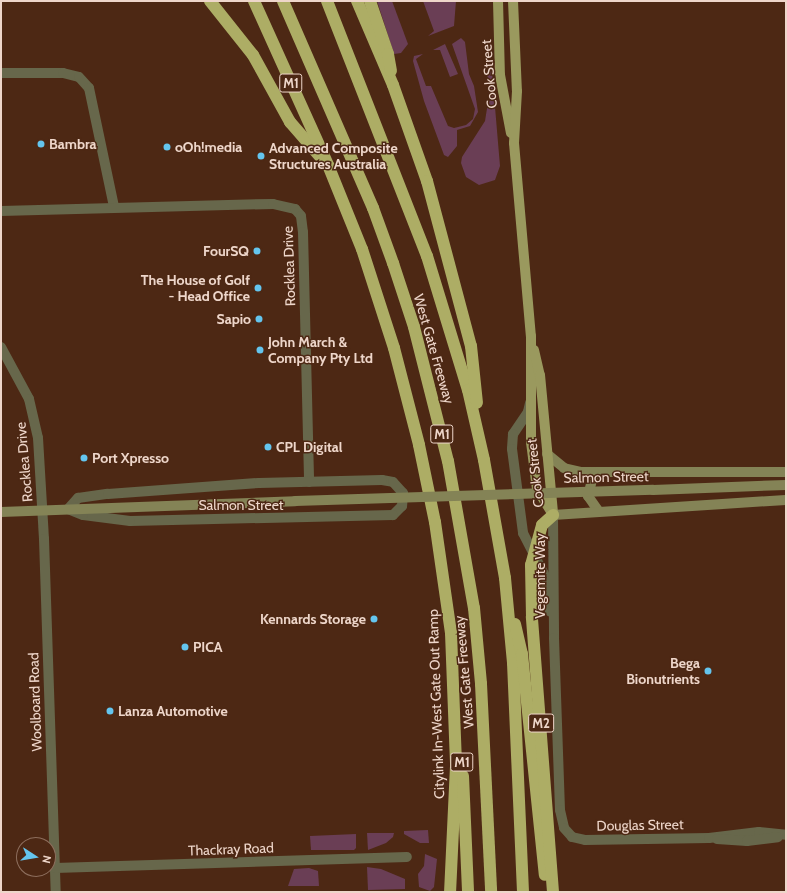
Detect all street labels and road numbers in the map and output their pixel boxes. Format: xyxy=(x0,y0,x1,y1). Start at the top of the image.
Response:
street label: Cook Street xyxy=(478,39,500,109)
road number: M1 xyxy=(279,72,303,94)
street label: Rocklea Drive xyxy=(279,226,299,306)
street label: West Gate Freeway xyxy=(410,292,458,406)
street label: Rocklea Drive xyxy=(12,421,36,503)
road number: M1 xyxy=(430,423,454,445)
street label: Cook Street xyxy=(523,438,547,508)
street label: Salmon Street xyxy=(563,468,649,486)
street label: Salmon Street xyxy=(198,497,284,513)
street label: Vegemite Way xyxy=(532,533,548,619)
street label: Citylink In-West Gate Out Ramp xyxy=(424,609,448,799)
street label: West Gate Freeway xyxy=(451,615,477,729)
street label: Woolboard Road xyxy=(25,652,45,752)
road number: M2 xyxy=(528,712,554,734)
road number: M1 xyxy=(450,751,474,773)
street label: Douglas Street xyxy=(596,816,684,834)
street label: Thackray Road xyxy=(188,839,274,859)

